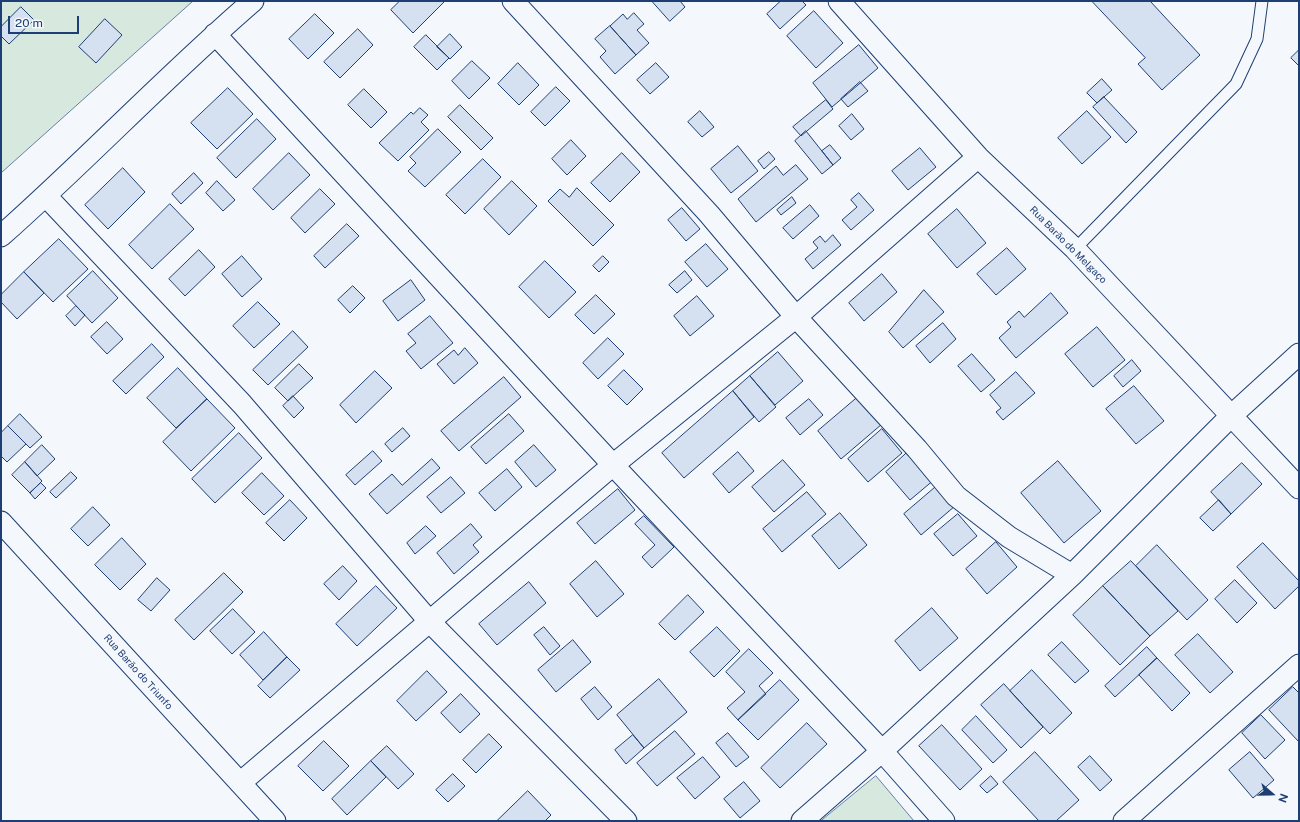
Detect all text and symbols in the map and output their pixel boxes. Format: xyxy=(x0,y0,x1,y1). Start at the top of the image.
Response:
scale bar xyxy=(10,8,81,34)
text: 20 m xyxy=(15,16,43,30)
street label: Rua Barão do Melgaço xyxy=(1027,204,1109,286)
street label: Rua Barão do Triunfo xyxy=(101,632,175,712)
north arrow xyxy=(1252,774,1292,814)
text: N xyxy=(1276,792,1290,804)

